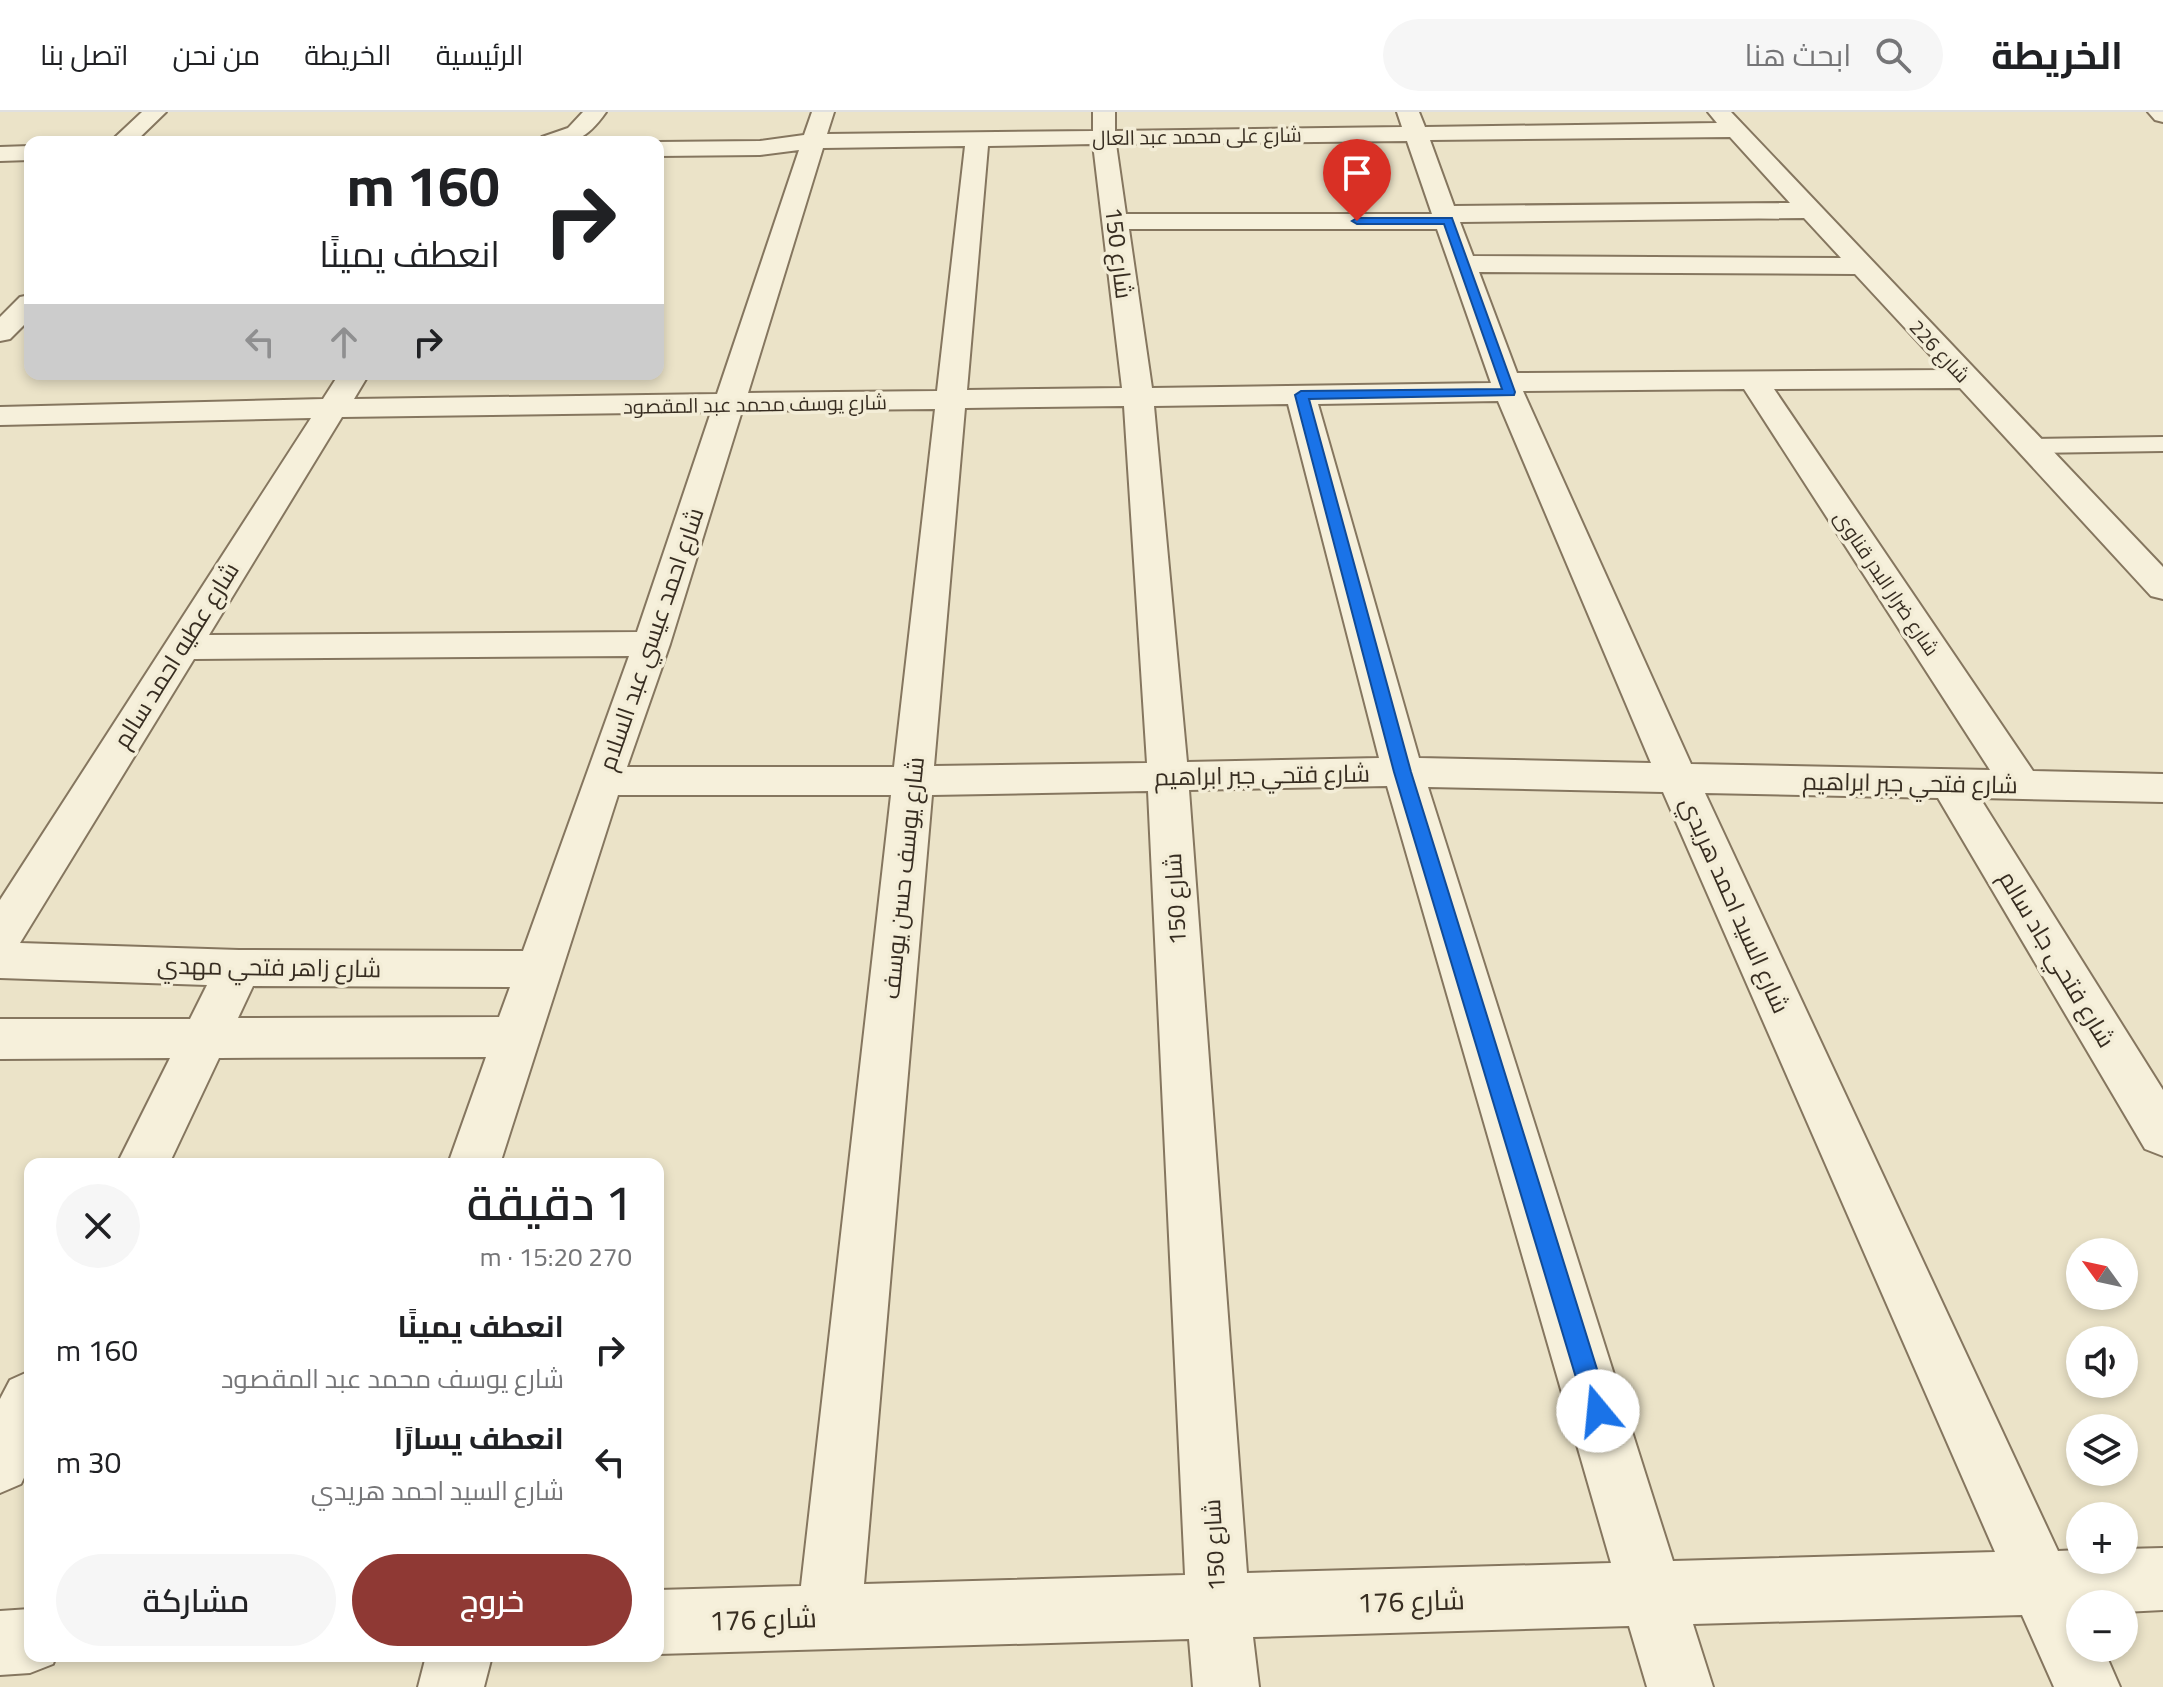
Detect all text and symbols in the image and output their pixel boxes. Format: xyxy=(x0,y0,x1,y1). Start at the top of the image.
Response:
search box xyxy=(1383,19,1943,91)
text: الخريطة xyxy=(1991,19,2123,91)
text: ابحث هنا xyxy=(1744,27,1851,83)
text: اتصل بنا xyxy=(40,29,129,81)
text: من نحن xyxy=(173,29,260,81)
text: الخريطة xyxy=(304,29,392,81)
text: الرئيسية xyxy=(436,29,523,81)
icon: search xyxy=(1871,33,1915,77)
street label: شارع على محمد عبد العال xyxy=(1092,116,1302,156)
text: 160 m xyxy=(347,133,500,238)
pin xyxy=(1323,139,1391,221)
icon: arrive xyxy=(1335,151,1379,195)
icon: right xyxy=(528,168,632,272)
street label: شارع 150 xyxy=(1091,205,1147,301)
text: انعطف يمينًا xyxy=(319,220,500,288)
street label: شارع 226 xyxy=(1900,310,1980,392)
icon: left xyxy=(238,320,282,364)
icon: ahead xyxy=(322,320,366,364)
icon: right xyxy=(406,320,450,364)
street label: شارع يوسف محمد عبد المقصود xyxy=(623,383,887,425)
street label: شارع احمد عيسي عبد السلام xyxy=(585,501,717,777)
street label: شارع ضرار البدر قناوى xyxy=(1824,502,1950,664)
street label: شارع عطيه احمد سالم xyxy=(100,553,252,757)
street label: شارع فتحي جبر ابراهيم xyxy=(1154,751,1370,799)
street label: شارع يوسف حسن يوسف xyxy=(868,755,938,1001)
street label: شارع فتحي جبر ابراهيم xyxy=(1802,759,2018,807)
street label: شارع السيد احمد هريدي xyxy=(1667,789,1803,1021)
street label: شارع 150 xyxy=(1150,852,1200,946)
street label: شارع فتحي جاد سالم xyxy=(1986,861,2128,1057)
street label: شارع زاهر فتحي مهدي xyxy=(156,943,382,991)
text: 1 دقيقة xyxy=(467,1157,632,1247)
button: close xyxy=(56,1184,140,1268)
text: 270 m · 15:20 xyxy=(480,1232,632,1281)
north arrow xyxy=(2066,1238,2138,1310)
map controls xyxy=(2066,1238,2138,1662)
text: انعطف يمينًا xyxy=(398,1298,564,1354)
text: 160 m xyxy=(56,1322,138,1378)
button: sound xyxy=(2066,1326,2138,1398)
icon: right xyxy=(588,1328,632,1372)
text: شارع يوسف محمد عبد المقصود xyxy=(221,1354,564,1403)
position arrow xyxy=(1556,1369,1640,1453)
text: انعطف يسارًا xyxy=(394,1410,564,1466)
button: layers xyxy=(2066,1414,2138,1486)
text: 30 m xyxy=(56,1434,121,1490)
icon: left xyxy=(588,1440,632,1484)
text: شارع السيد احمد هريدي xyxy=(311,1466,564,1515)
street label: شارع 150 xyxy=(1189,1498,1239,1592)
button: + xyxy=(2066,1502,2138,1574)
button: مشاركة xyxy=(56,1554,336,1646)
button: خروج xyxy=(352,1554,632,1646)
street label: شارع 176 xyxy=(1356,1573,1466,1629)
button: − xyxy=(2066,1590,2138,1662)
street label: شارع 176 xyxy=(708,1591,818,1647)

